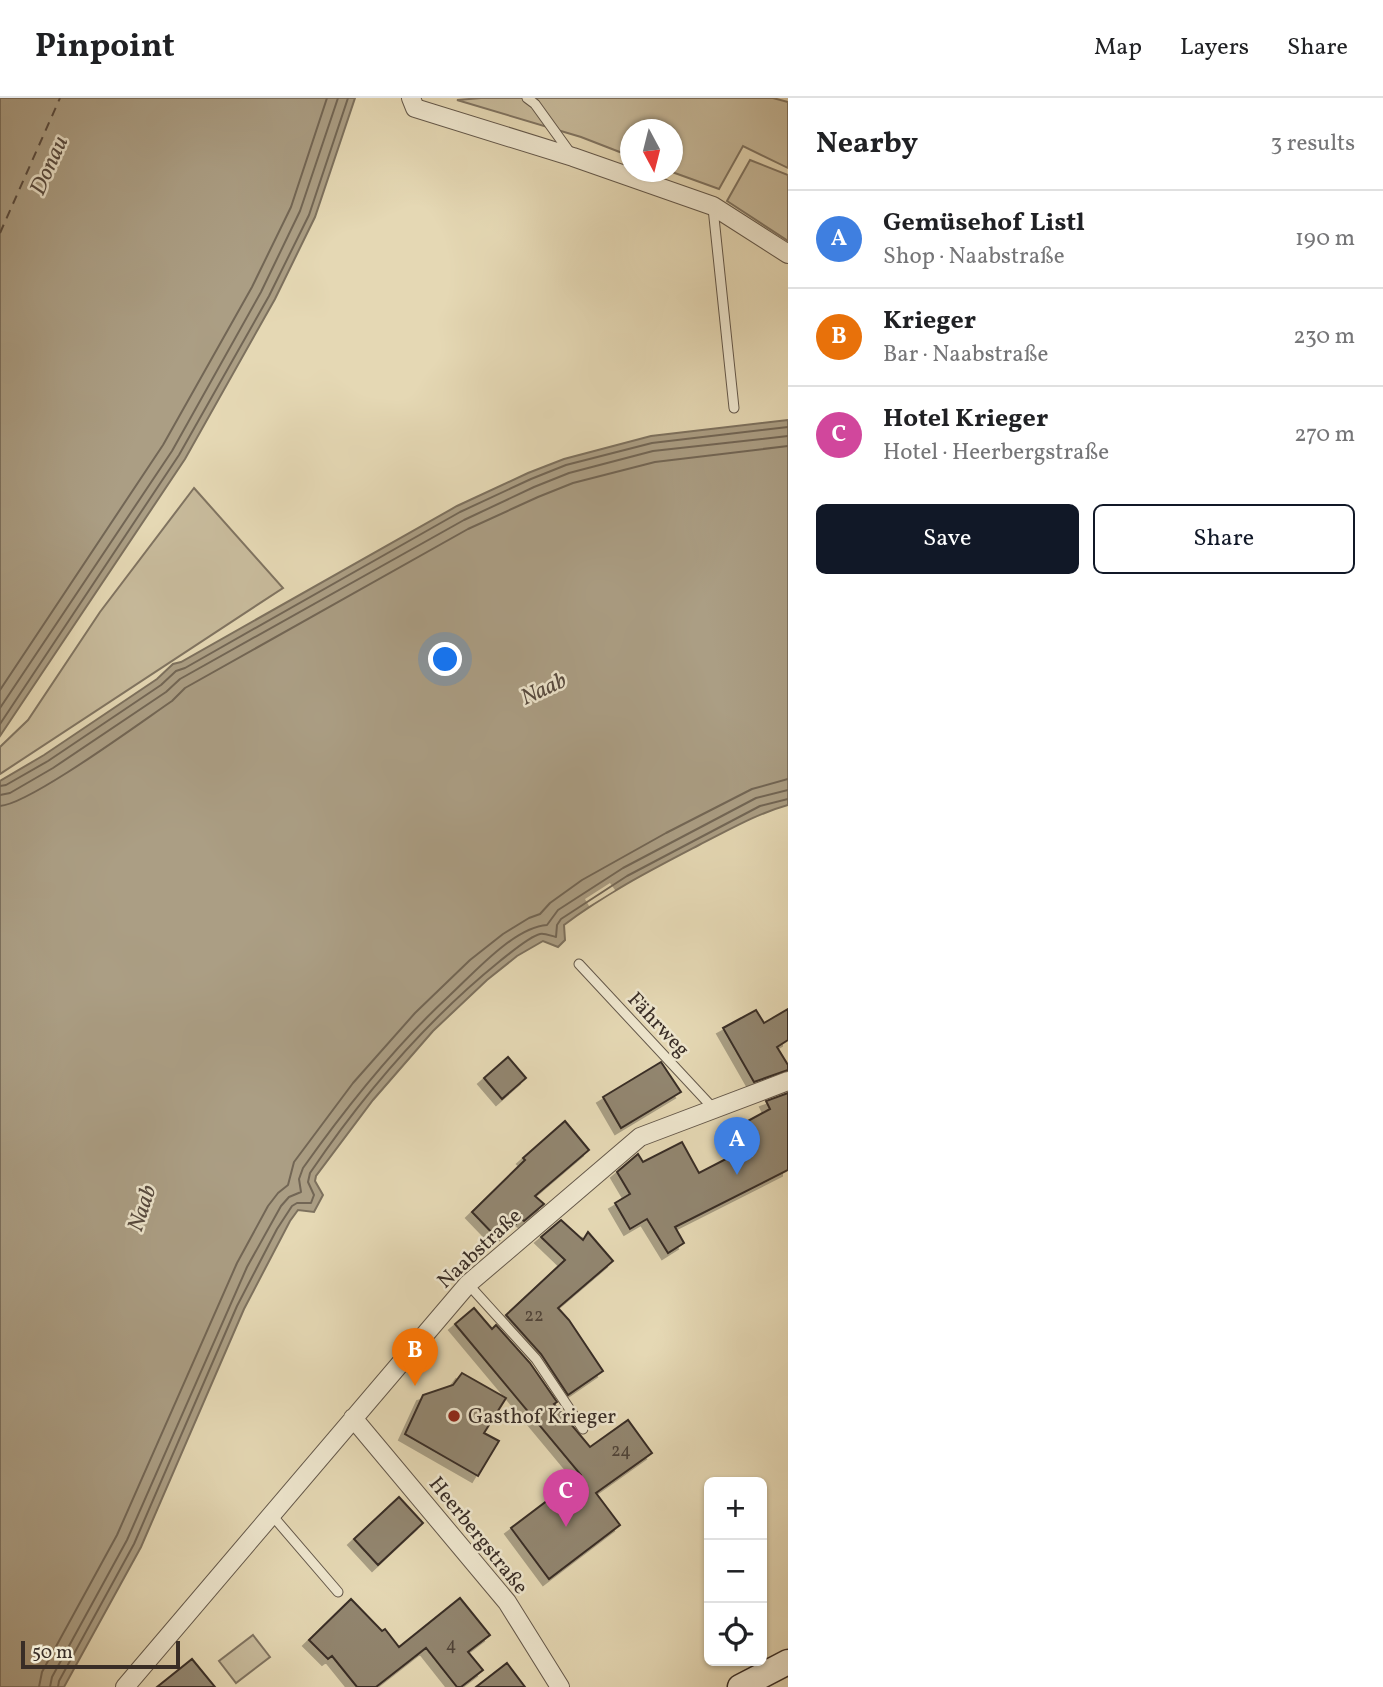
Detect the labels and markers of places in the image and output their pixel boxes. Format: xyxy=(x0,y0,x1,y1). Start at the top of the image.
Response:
pin: A xyxy=(714,1117,760,1175)
pin: B xyxy=(392,1328,438,1386)
place label: Gasthof Krieger xyxy=(468,1403,616,1432)
marker: Gasthof Krieger xyxy=(446,1408,462,1424)
pin: C xyxy=(543,1469,589,1527)

